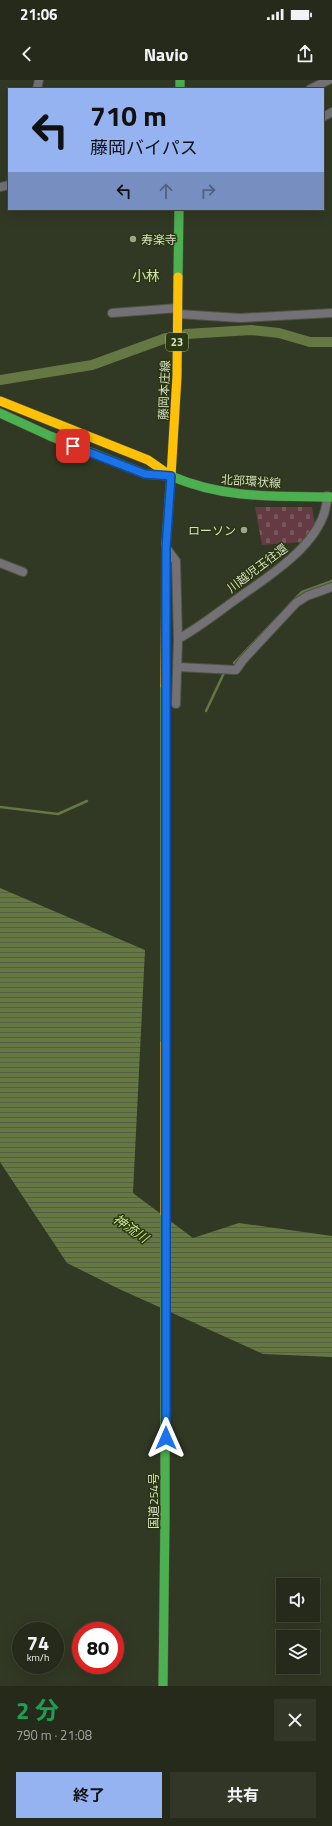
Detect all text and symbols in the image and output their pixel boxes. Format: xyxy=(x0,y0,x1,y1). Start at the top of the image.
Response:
text: 21:06 xyxy=(20,3,57,26)
text: Navio xyxy=(144,41,188,68)
icon: back xyxy=(16,43,38,65)
icon: share xyxy=(294,43,316,65)
text: 710 m xyxy=(90,94,167,137)
icon: left xyxy=(24,104,76,156)
text: 藤岡バイパス xyxy=(90,134,198,161)
icon: left xyxy=(113,180,135,202)
icon: ahead xyxy=(155,180,177,202)
icon: right xyxy=(197,180,219,202)
place label: 寿楽寺 xyxy=(141,230,177,249)
marker: 寿楽寺 xyxy=(128,234,138,244)
district label: 小林 xyxy=(132,265,160,286)
road number: 23 xyxy=(166,333,188,351)
street label: 藤岡本庄線 xyxy=(153,360,175,420)
pin xyxy=(56,429,90,463)
icon: arrive xyxy=(62,435,84,457)
street label: 北部環状線 xyxy=(220,469,282,493)
place label: ローソン xyxy=(188,521,236,540)
marker: ローソン xyxy=(239,525,249,535)
street label: 川越児玉往還 xyxy=(223,539,291,597)
water label: 神流川 xyxy=(109,1209,154,1249)
position arrow xyxy=(145,1417,187,1459)
street label: 国道254号 xyxy=(144,1473,163,1529)
map controls xyxy=(276,1578,320,1674)
button: sound xyxy=(276,1578,320,1622)
speed limit sign: 80 xyxy=(72,1622,124,1674)
text: 74 xyxy=(27,1627,49,1658)
button: layers xyxy=(276,1630,320,1674)
text: km/h xyxy=(27,1650,49,1665)
text: 2 分 xyxy=(16,1692,59,1728)
button: close xyxy=(274,1699,316,1741)
text: 790 m · 21:08 xyxy=(16,1725,92,1745)
button: 終了 xyxy=(16,1772,162,1818)
button: 共有 xyxy=(170,1772,316,1818)

